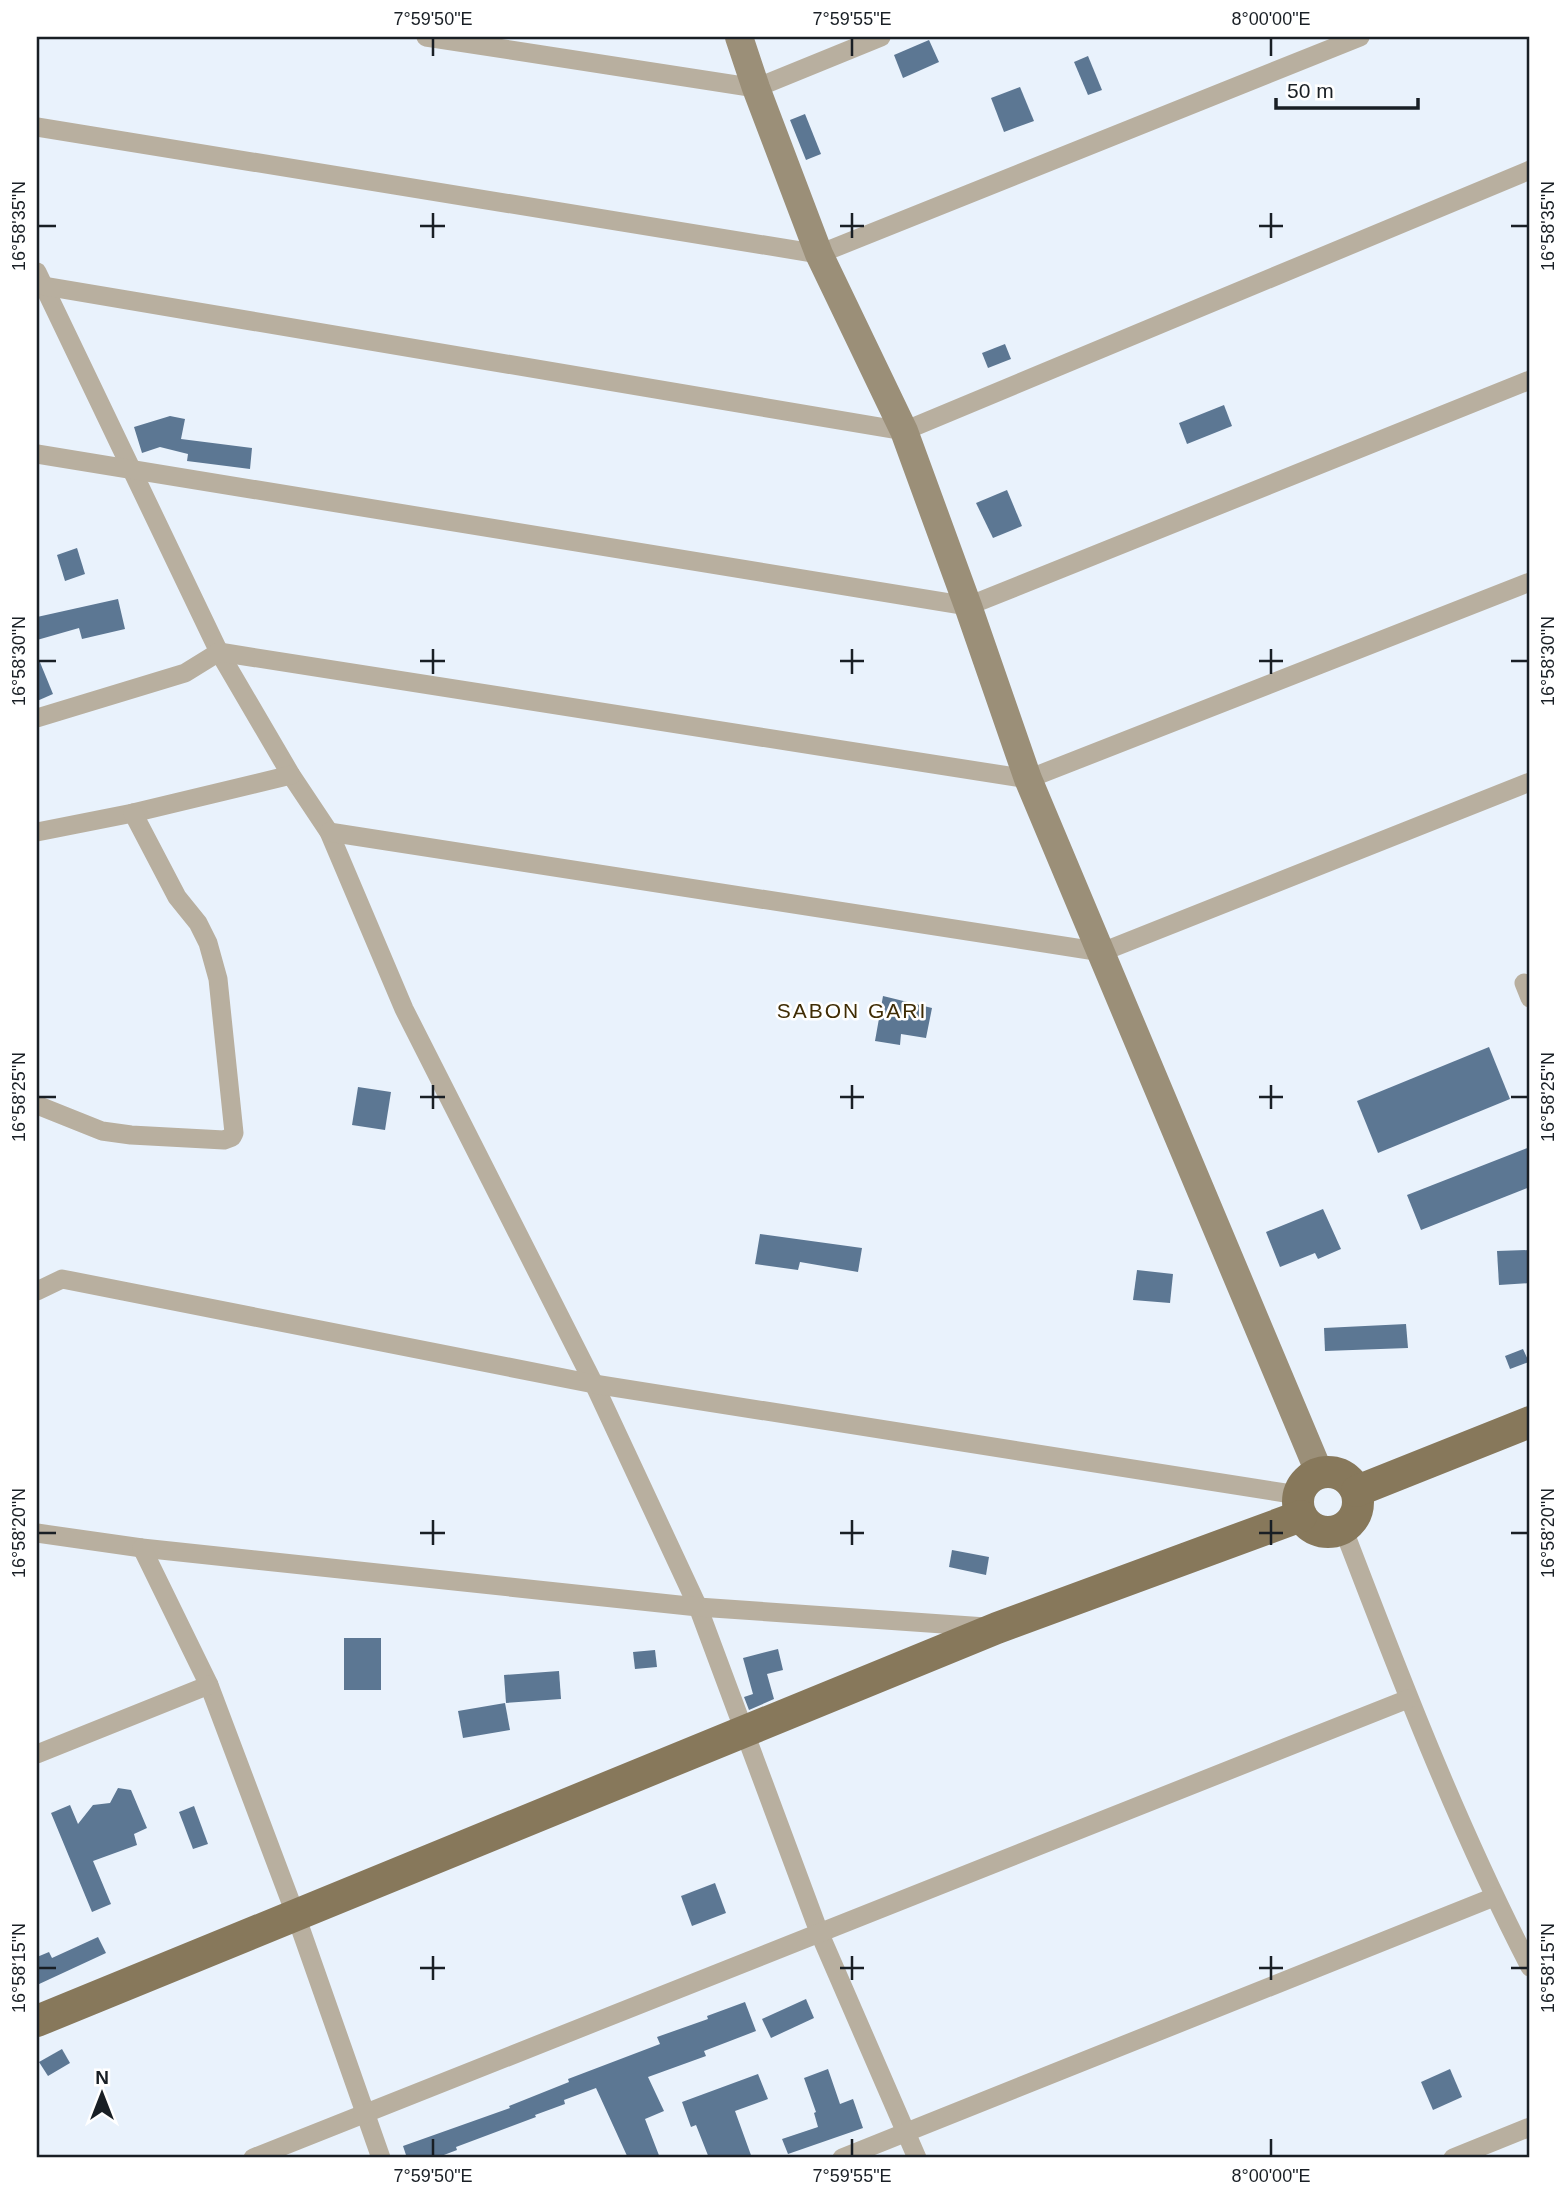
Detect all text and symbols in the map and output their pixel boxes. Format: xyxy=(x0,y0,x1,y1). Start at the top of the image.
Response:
text: 7°59'50"E xyxy=(393,9,473,29)
text: 7°59'55"E xyxy=(812,9,892,29)
text: 8°00'00"E xyxy=(1231,9,1311,29)
scale bar xyxy=(1276,66,1418,110)
text: 50 m xyxy=(1287,79,1334,102)
text: 16°58'35"N xyxy=(9,181,29,271)
text: 16°58'35"N xyxy=(1538,181,1558,271)
text: 16°58'30"N xyxy=(9,616,29,706)
text: 16°58'30"N xyxy=(1538,616,1558,706)
district label: SABON GARI xyxy=(777,999,927,1022)
text: 16°58'25"N xyxy=(9,1052,29,1142)
text: 16°58'25"N xyxy=(1538,1052,1558,1142)
text: 16°58'20"N xyxy=(9,1488,29,1578)
text: 16°58'20"N xyxy=(1538,1488,1558,1578)
text: 16°58'15"N xyxy=(9,1923,29,2013)
text: 16°58'15"N xyxy=(1538,1923,1558,2013)
north arrow xyxy=(66,2058,136,2128)
text: N xyxy=(95,2067,109,2088)
text: 7°59'50"E xyxy=(393,2166,473,2186)
text: 7°59'55"E xyxy=(812,2166,892,2186)
text: 8°00'00"E xyxy=(1231,2166,1311,2186)

